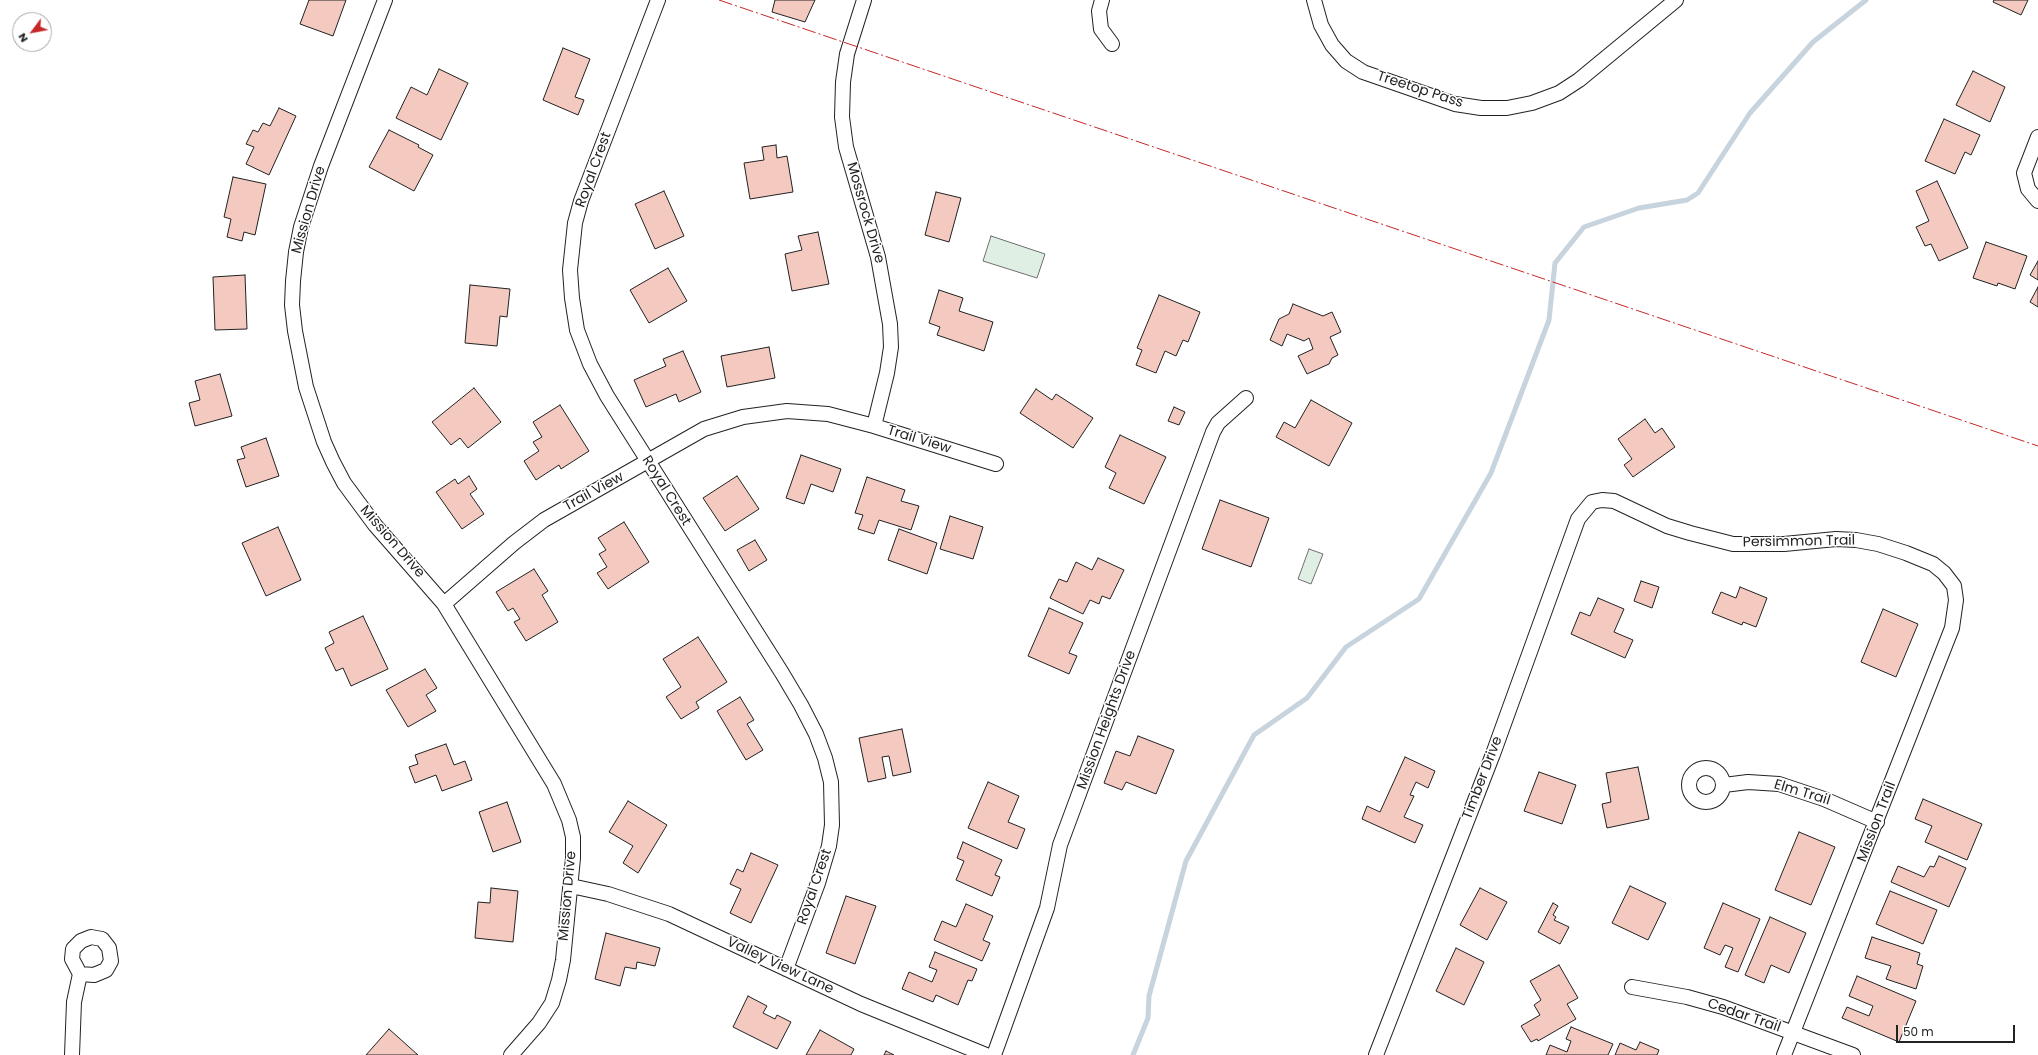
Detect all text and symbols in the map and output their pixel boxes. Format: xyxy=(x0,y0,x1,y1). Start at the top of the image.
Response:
north arrow xyxy=(12,12,52,52)
text: N xyxy=(14,30,32,46)
street label: Treetop Pass xyxy=(1375,68,1465,112)
street label: Royal Crest xyxy=(573,130,615,210)
street label: Mossrock Drive xyxy=(843,161,887,265)
street label: Mission Drive xyxy=(288,164,330,256)
street label: Trail View xyxy=(885,422,953,458)
street label: Royal Crest xyxy=(638,453,694,529)
street label: Trail View xyxy=(561,469,627,515)
street label: Mission Drive xyxy=(356,502,428,582)
street label: Persimmon Trail xyxy=(1743,533,1855,551)
street label: Mission Heights Drive xyxy=(1074,648,1140,792)
street label: Timber Drive xyxy=(1459,734,1507,822)
street label: Elm Trail xyxy=(1772,776,1832,810)
street label: Mission Trail xyxy=(1854,780,1900,864)
street label: Royal Crest xyxy=(794,847,836,927)
street label: Mission Drive xyxy=(556,850,580,942)
street label: Valley View Lane xyxy=(724,934,836,998)
street label: Cedar Trail xyxy=(1705,996,1783,1036)
scale bar xyxy=(1898,1017,2017,1043)
text: 50 m xyxy=(1903,1023,1934,1040)

